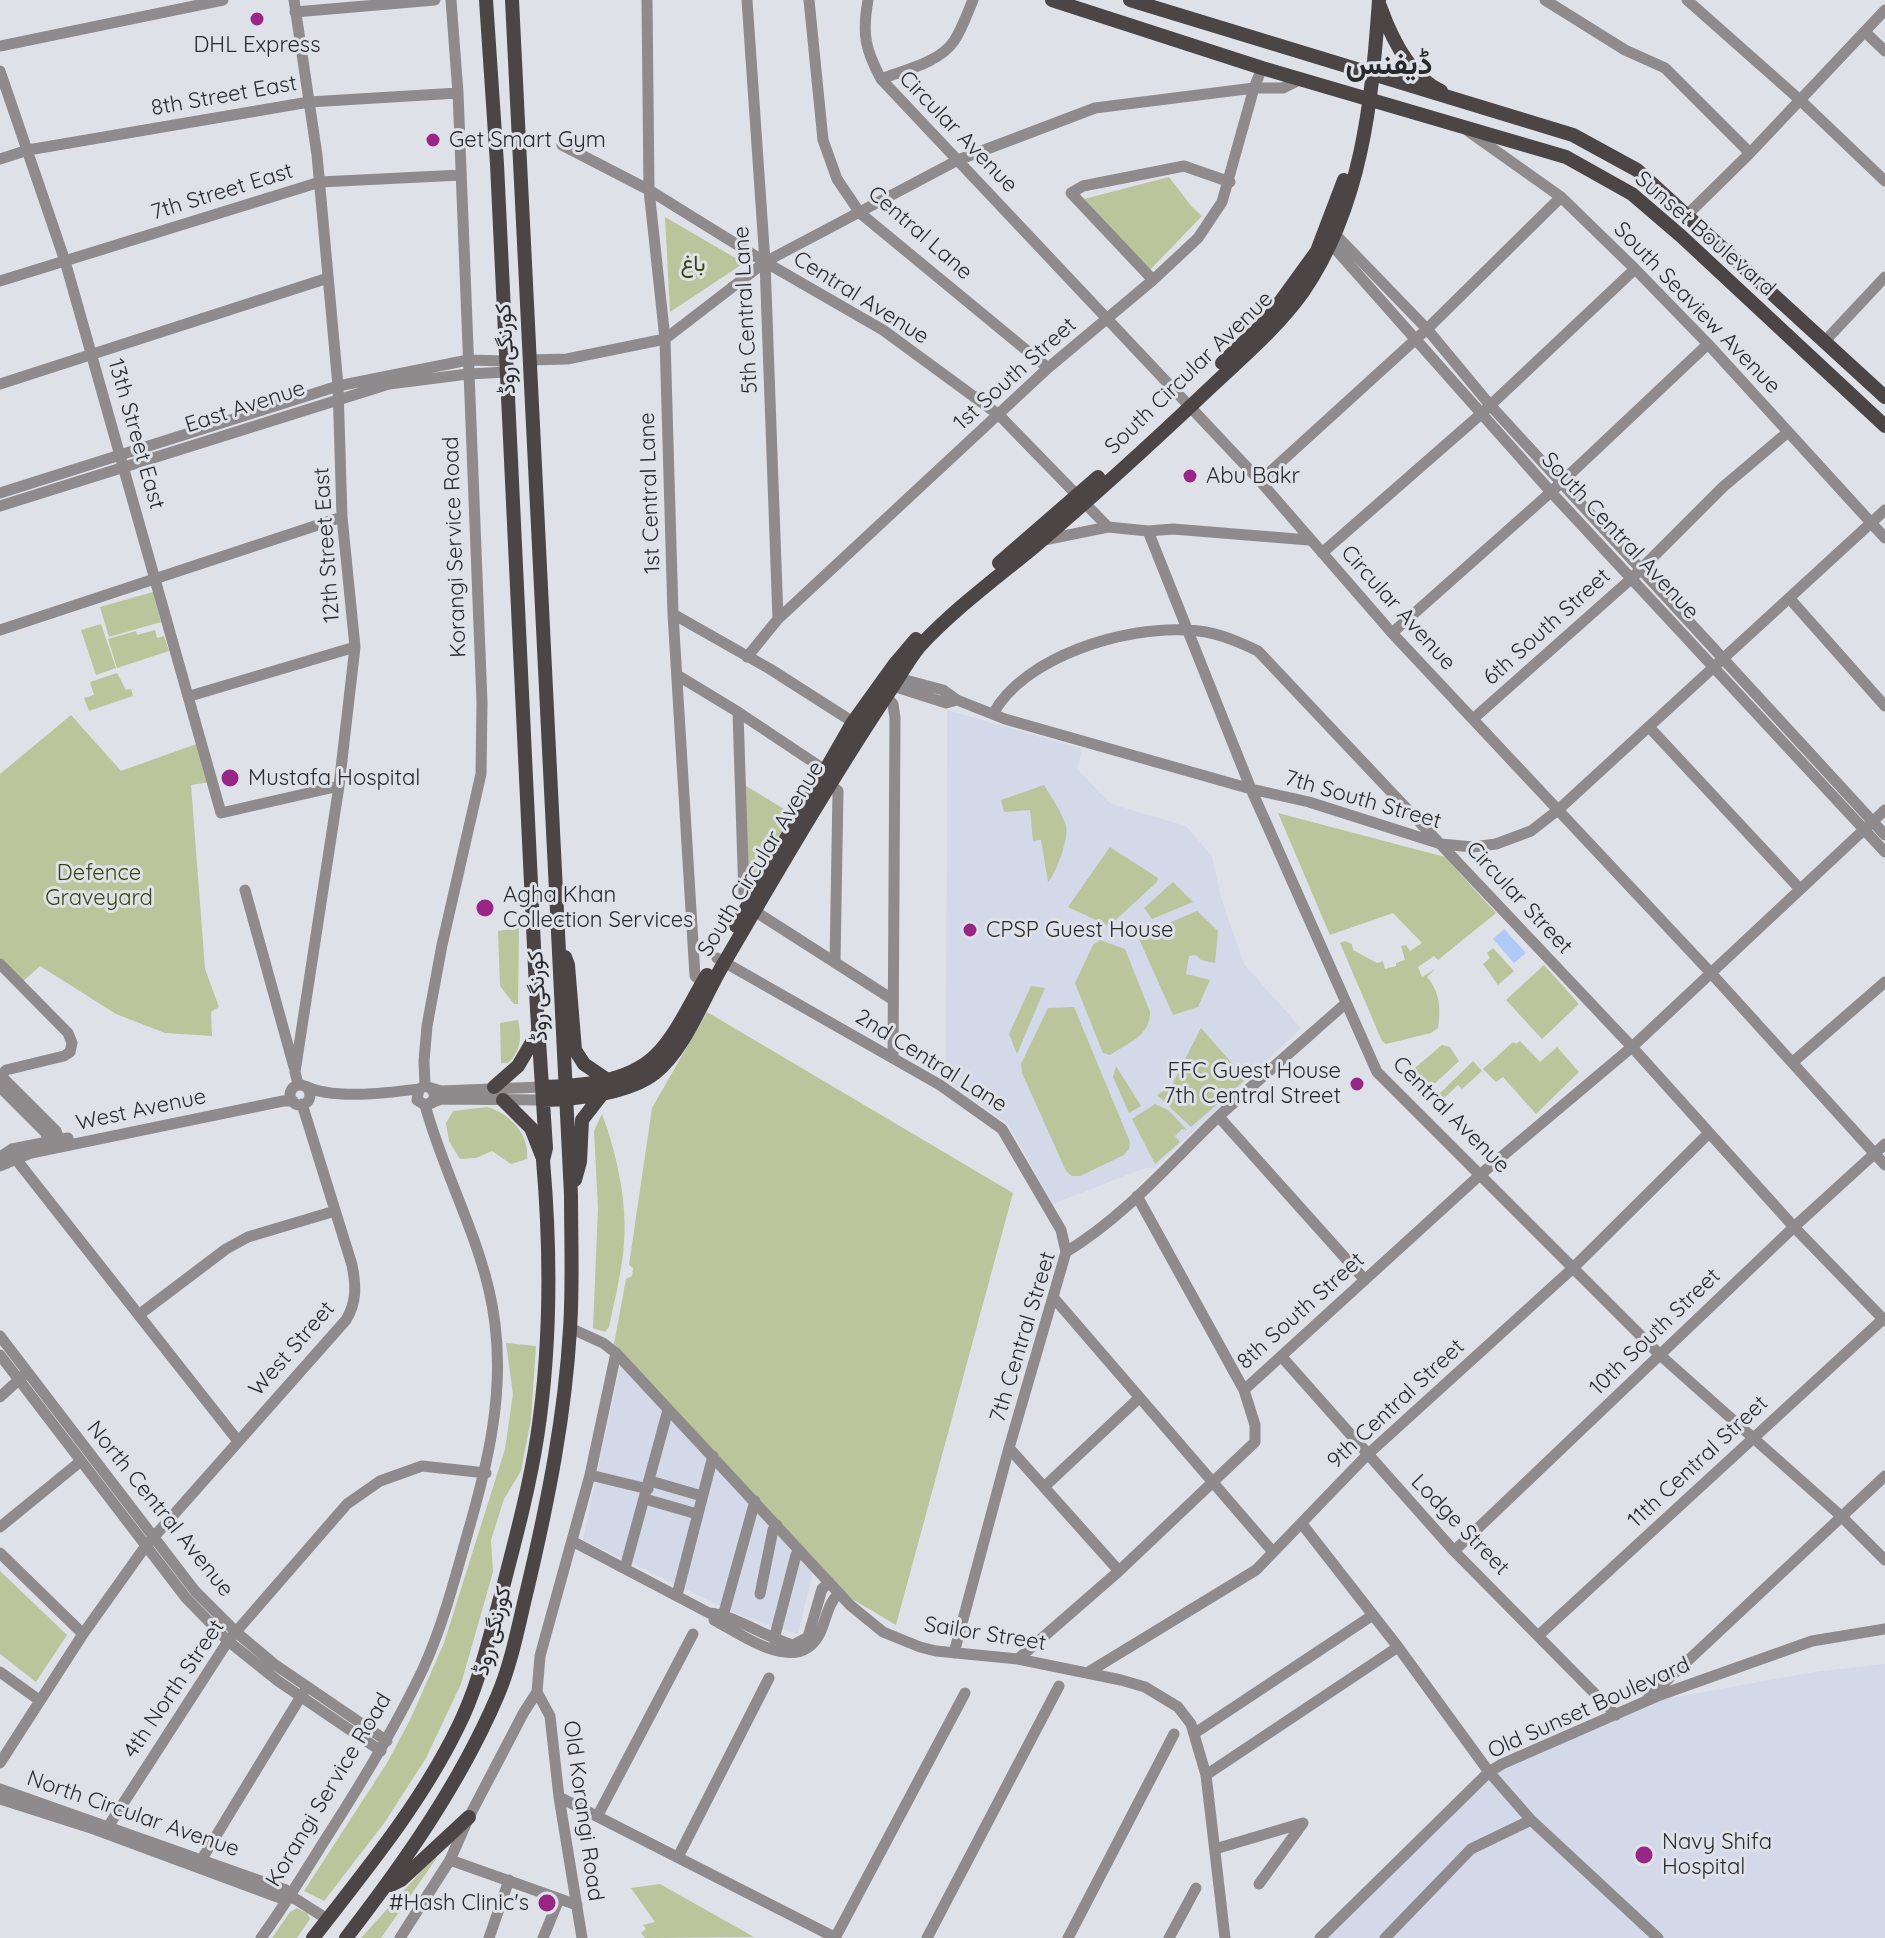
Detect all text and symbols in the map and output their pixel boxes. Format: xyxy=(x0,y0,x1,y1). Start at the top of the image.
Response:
marker: DHL Express xyxy=(248,10,266,28)
place label: DHL Express xyxy=(194,32,320,58)
district label: ڈیفنس xyxy=(1345,47,1433,83)
street label: Circular Avenue xyxy=(893,66,1023,198)
street label: 8th Street East xyxy=(149,70,299,122)
place label: Get Smart Gym xyxy=(449,127,606,153)
marker: Get Smart Gym xyxy=(424,131,442,149)
street label: 7th Street East xyxy=(148,158,296,226)
street label: Sunset Boulevard xyxy=(1629,166,1781,302)
street label: Central Lane xyxy=(862,180,978,286)
street label: South Seaview Avenue xyxy=(1608,217,1786,399)
street label: 5th Central Lane xyxy=(728,226,764,394)
street label: Central Avenue xyxy=(788,246,934,350)
park label: باغ xyxy=(681,251,705,277)
street label: South Circular Avenue xyxy=(1100,286,1278,460)
street label: کورنگی روڈ xyxy=(490,303,522,395)
street label: 1st South Street xyxy=(948,312,1082,436)
street label: 13th Street East xyxy=(102,356,170,512)
street label: East Avenue xyxy=(182,375,308,439)
street label: 1st Central Lane xyxy=(634,412,666,574)
street label: Korangi Service Road xyxy=(438,436,472,658)
street label: South Central Avenue xyxy=(1536,447,1704,625)
place label: Abu Bakr xyxy=(1206,463,1300,489)
street label: 12th Street East xyxy=(308,466,346,624)
marker: Abu Bakr xyxy=(1181,467,1199,485)
street label: Circular Avenue xyxy=(1335,540,1461,676)
street label: 6th South Street xyxy=(1478,563,1616,691)
street label: South Circular Avenue xyxy=(692,757,830,961)
place label: Mustafa Hospital xyxy=(248,765,420,791)
street label: 7th South Street xyxy=(1282,765,1444,835)
marker: Mustafa Hospital xyxy=(219,767,241,789)
street label: Circular Street xyxy=(1460,836,1578,960)
park label: Defence Graveyard xyxy=(45,860,153,912)
place label: Agha Khan Collection Services xyxy=(503,882,693,934)
marker: Agha Khan Collection Services xyxy=(474,897,496,919)
place label: CPSP Guest House xyxy=(986,917,1173,943)
marker: CPSP Guest House xyxy=(961,921,979,939)
street label: کورنگی روڈ xyxy=(522,950,554,1042)
street label: 2nd Central Lane xyxy=(850,1004,1012,1118)
street label: Central Avenue xyxy=(1387,1051,1515,1179)
place label: FFC Guest House 7th Central Street xyxy=(1164,1058,1341,1110)
marker: FFC Guest House 7th Central Street xyxy=(1348,1075,1366,1093)
street label: West Avenue xyxy=(74,1083,208,1137)
street label: 8th South Street xyxy=(1232,1247,1370,1375)
street label: 7th Central Street xyxy=(985,1249,1061,1425)
street label: 10th South Street xyxy=(1584,1263,1726,1401)
street label: West Street xyxy=(244,1296,340,1402)
street label: 9th Central Street xyxy=(1322,1334,1470,1474)
street label: 11th Central Street xyxy=(1622,1390,1774,1534)
street label: North Central Avenue xyxy=(81,1416,239,1602)
street label: Lodge Street xyxy=(1405,1469,1515,1581)
street label: کورنگی روڈ xyxy=(468,1584,518,1678)
street label: Sailor Street xyxy=(922,1611,1048,1657)
street label: 4th North Street xyxy=(118,1615,230,1763)
street label: Old Sunset Boulevard xyxy=(1484,1652,1694,1764)
street label: Korangi Service Road xyxy=(261,1688,397,1892)
street label: Old Korangi Road xyxy=(557,1719,609,1903)
street label: North Circular Avenue xyxy=(23,1765,243,1863)
place label: Navy Shifa Hospital xyxy=(1662,1829,1772,1880)
marker: Navy Shifa Hospital xyxy=(1633,1844,1655,1866)
place label: #Hash Clinic's xyxy=(389,1890,529,1916)
marker: #Hash Clinic's xyxy=(536,1892,558,1914)

